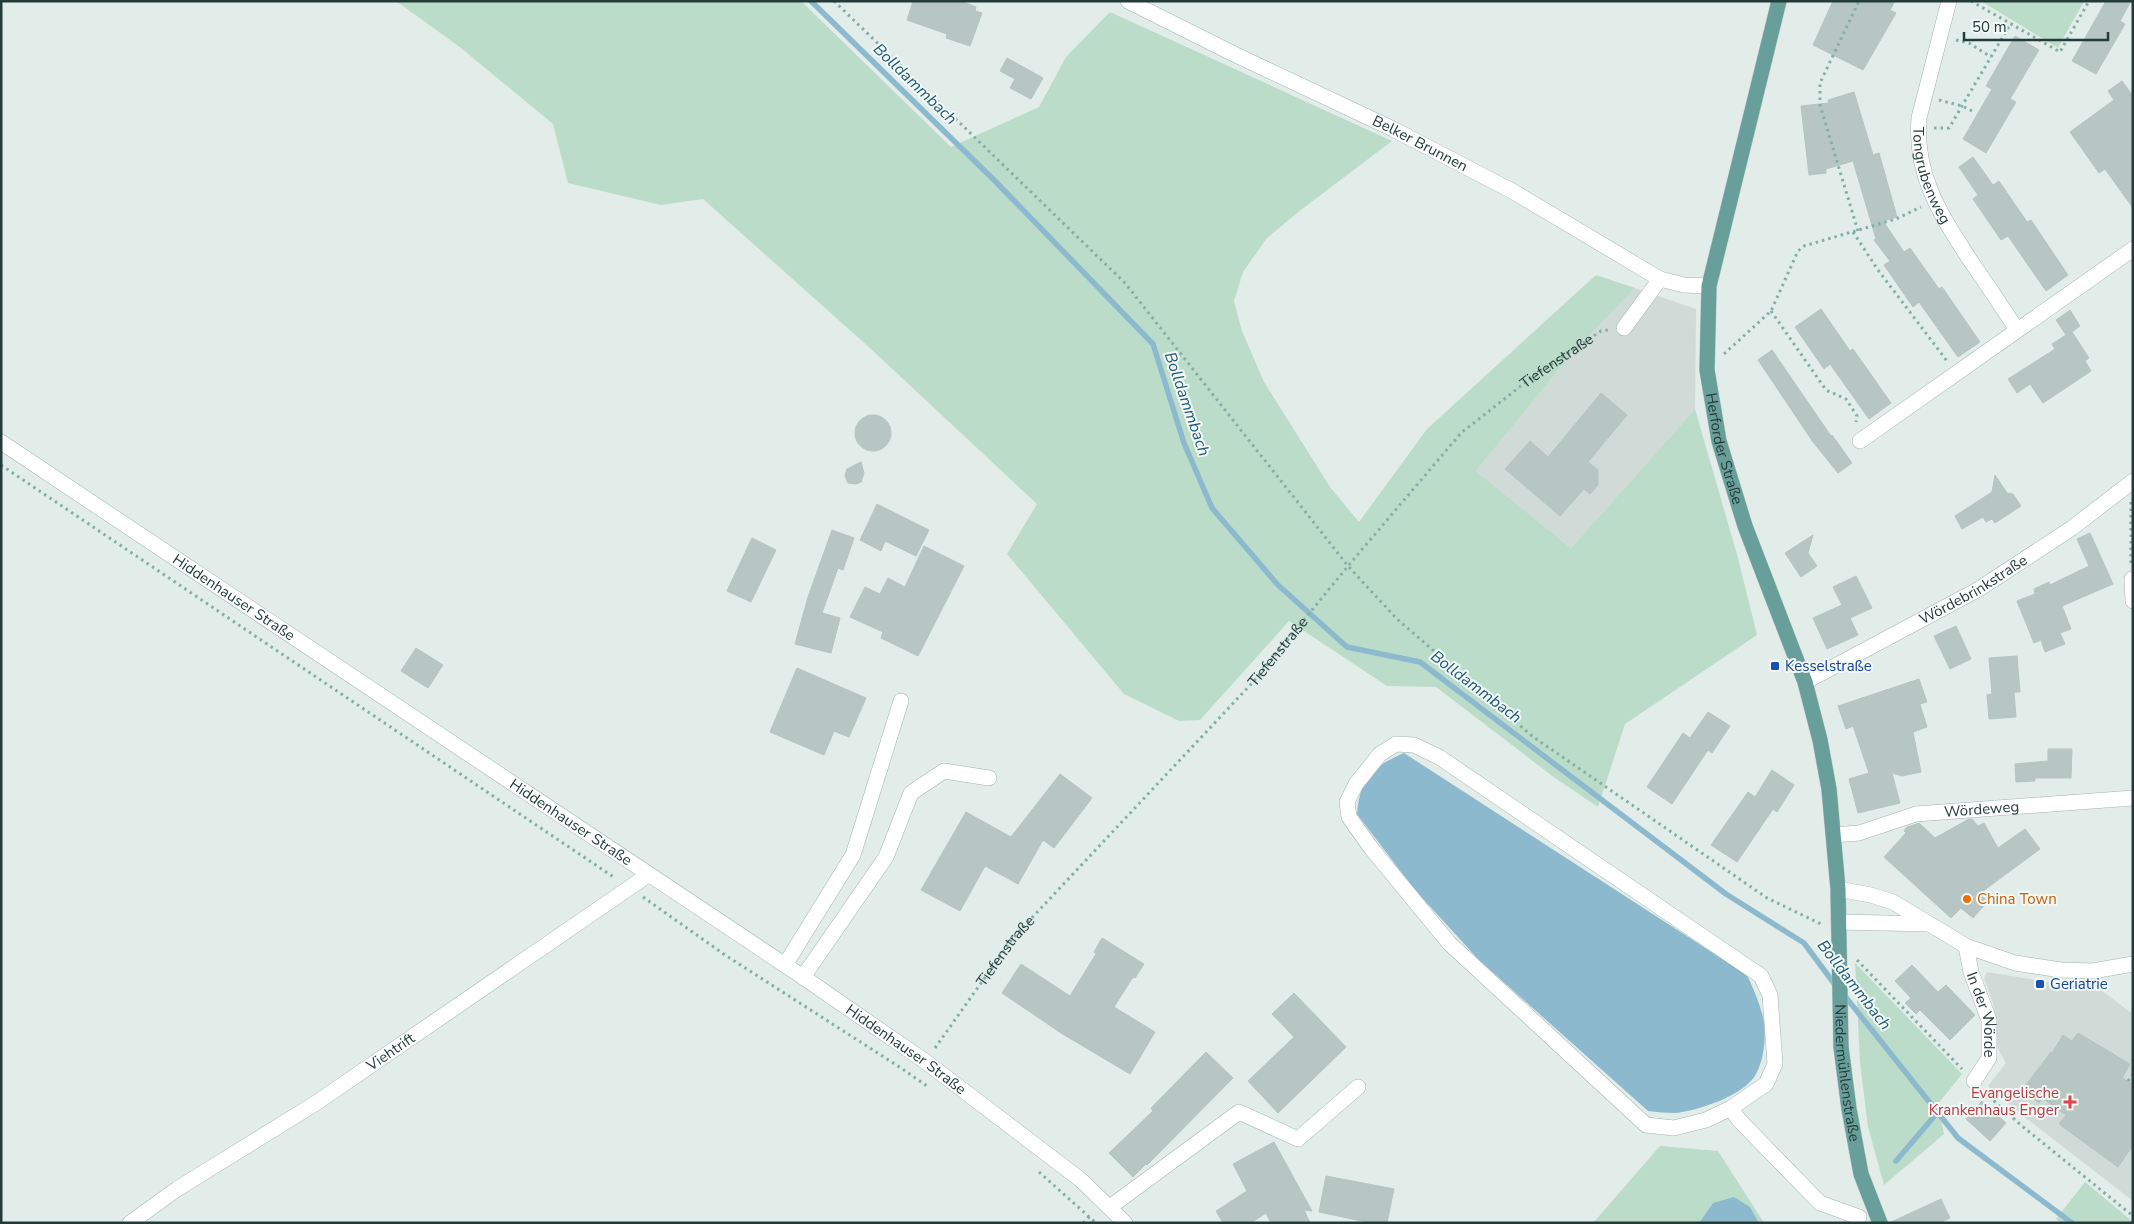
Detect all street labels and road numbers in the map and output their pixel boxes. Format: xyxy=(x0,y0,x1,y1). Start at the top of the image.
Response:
street label: Belker Brunnen xyxy=(1369,111,1471,176)
street label: Tongrubenweg xyxy=(1908,126,1955,228)
street label: Tiefenstraße xyxy=(1516,329,1597,393)
street label: Herforder Straße xyxy=(1701,391,1748,507)
street label: Hiddenhauser Straße xyxy=(169,549,299,645)
street label: Wördebrinkstraße xyxy=(1916,550,2031,629)
street label: Tiefenstraße xyxy=(1243,613,1312,691)
street label: Hiddenhauser Straße xyxy=(506,774,636,870)
street label: Wördeweg xyxy=(1943,796,2020,822)
street label: Tiefenstraße xyxy=(972,911,1039,990)
street label: In der Wörde xyxy=(1962,969,2001,1057)
street label: Hiddenhauser Straße xyxy=(842,1000,970,1099)
street label: Niedermühlenstraße xyxy=(1830,1004,1865,1143)
street label: Viehtrift xyxy=(362,1028,419,1076)

